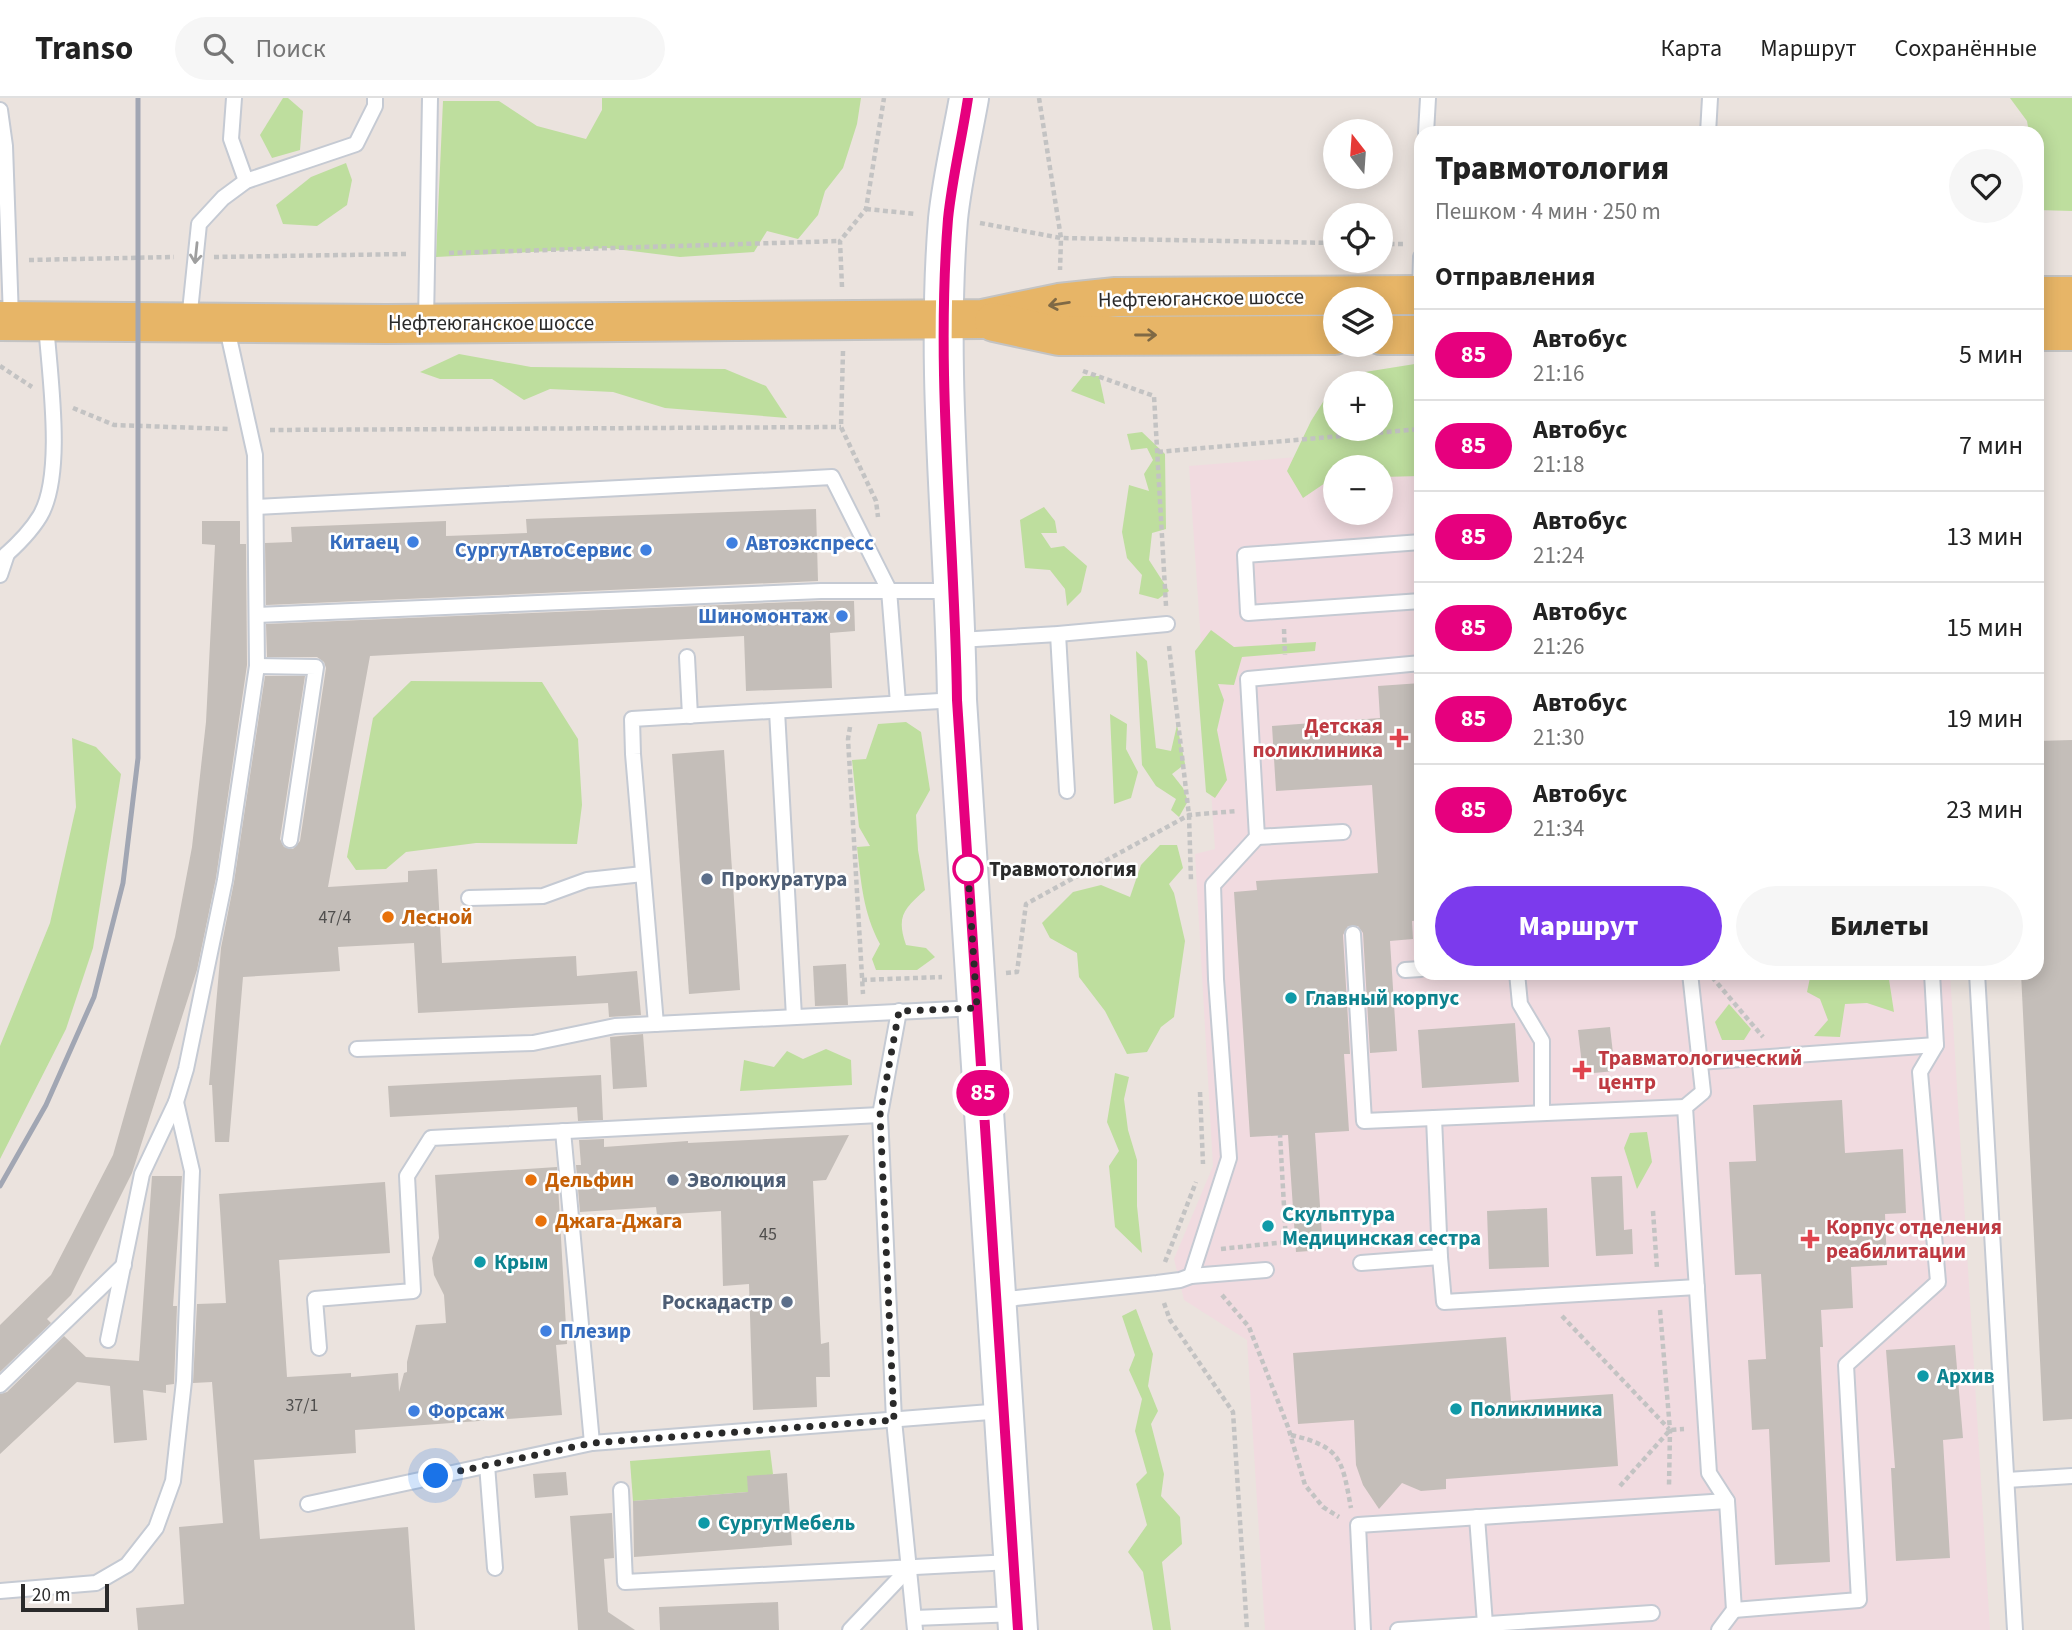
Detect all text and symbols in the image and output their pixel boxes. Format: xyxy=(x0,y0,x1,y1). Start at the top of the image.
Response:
search box xyxy=(175,17,665,80)
text: Transo xyxy=(35,25,133,72)
icon: search xyxy=(199,29,237,67)
text: Поиск xyxy=(255,30,326,67)
text: Карта xyxy=(1661,31,1722,66)
text: Маршрут xyxy=(1760,31,1856,66)
text: Сохранённые xyxy=(1894,31,2037,66)
north arrow xyxy=(1323,119,1393,189)
map controls xyxy=(1323,119,1393,525)
text: Травмотология xyxy=(1435,145,1669,192)
button: heart xyxy=(1949,149,2023,223)
text: Пешком · 4 мин · 250 m xyxy=(1435,195,1661,228)
button: locate xyxy=(1323,203,1393,273)
one-way arrow xyxy=(190,241,203,264)
text: Отправления xyxy=(1435,258,1595,295)
street label: Нефтеюганское шоссе xyxy=(1098,281,1304,315)
button: layers xyxy=(1323,287,1393,357)
one-way arrow xyxy=(1048,298,1071,311)
street label: Нефтеюганское шоссе xyxy=(388,308,594,338)
text: Автобус xyxy=(1533,320,1627,357)
one-way arrow xyxy=(1135,328,1158,342)
text: 5 мин xyxy=(1959,336,2023,373)
text: 85 xyxy=(1461,337,1486,372)
text: 21:16 xyxy=(1533,357,1584,390)
button: + xyxy=(1323,371,1393,441)
text: Автобус xyxy=(1533,411,1627,448)
text: 7 мин xyxy=(1959,427,2023,464)
text: 85 xyxy=(1461,428,1486,463)
text: 21:18 xyxy=(1533,448,1584,481)
button: − xyxy=(1323,455,1393,525)
text: Автобус xyxy=(1533,502,1627,539)
text: 13 мин xyxy=(1946,518,2023,555)
text: 85 xyxy=(1461,519,1486,554)
place label: Китаец xyxy=(329,527,399,557)
place label: Автоэкспресс xyxy=(745,528,874,558)
marker: Китаец xyxy=(405,534,421,550)
place label: СургутАвтоСервис xyxy=(455,535,632,565)
marker: Автоэкспресс xyxy=(724,535,740,551)
text: 21:24 xyxy=(1533,539,1584,572)
marker: СургутАвтоСервис xyxy=(638,542,654,558)
text: Автобус xyxy=(1533,593,1627,630)
place label: Шиномонтаж xyxy=(698,601,828,631)
marker: Шиномонтаж xyxy=(834,608,850,624)
text: 15 мин xyxy=(1946,609,2023,646)
text: 85 xyxy=(1461,610,1486,645)
text: 21:26 xyxy=(1533,630,1584,663)
text: Автобус xyxy=(1533,684,1627,721)
text: 19 мин xyxy=(1946,700,2023,737)
text: 85 xyxy=(1461,701,1486,736)
place label: Детская поликлиника xyxy=(1252,711,1383,765)
text: 21:30 xyxy=(1533,721,1584,754)
marker: Детская поликлиника xyxy=(1389,728,1409,748)
text: Автобус xyxy=(1533,775,1627,812)
text: 23 мин xyxy=(1946,791,2023,828)
text: 85 xyxy=(1461,792,1486,827)
text: 21:34 xyxy=(1533,812,1584,845)
marker: Травмотология xyxy=(953,854,983,884)
place label: Травмотология xyxy=(989,854,1137,884)
place label: Прокуратура xyxy=(721,864,847,894)
marker: Прокуратура xyxy=(699,871,715,887)
button: Маршрут xyxy=(1435,886,1722,966)
button: Билеты xyxy=(1736,886,2023,966)
place label: Лесной xyxy=(401,902,473,932)
house number: 47/4 xyxy=(318,905,352,930)
marker: Лесной xyxy=(380,909,396,925)
place label: Главный корпус xyxy=(1305,983,1460,1013)
marker: Главный корпус xyxy=(1283,990,1299,1006)
place label: Травматологический центр xyxy=(1598,1043,1802,1097)
marker: Травматологический центр xyxy=(1572,1060,1592,1080)
line badge: 85 xyxy=(951,1070,1014,1116)
text: 85 xyxy=(970,1075,996,1110)
place label: Дельфин xyxy=(545,1165,634,1195)
place label: Эволюция xyxy=(687,1165,787,1195)
marker: Дельфин xyxy=(523,1172,539,1188)
marker: Эволюция xyxy=(665,1172,681,1188)
place label: Скульптура Медицинская сестра xyxy=(1282,1199,1481,1253)
place label: Джага-Джага xyxy=(555,1206,682,1236)
place label: Корпус отделения реабилитации xyxy=(1826,1212,2002,1266)
marker: Джага-Джага xyxy=(533,1213,549,1229)
marker: Скульптура Медицинская сестра xyxy=(1260,1218,1276,1234)
house number: 45 xyxy=(759,1222,777,1247)
marker: Корпус отделения реабилитации xyxy=(1800,1229,1820,1249)
place label: Крым xyxy=(494,1247,548,1277)
marker: Крым xyxy=(472,1254,488,1270)
place label: Роскадастр xyxy=(662,1287,773,1317)
marker: Роскадастр xyxy=(779,1294,795,1310)
place label: Плезир xyxy=(560,1316,631,1346)
marker: Плезир xyxy=(538,1323,554,1339)
place label: Архив xyxy=(1936,1361,1995,1391)
marker: Архив xyxy=(1915,1368,1931,1384)
house number: 37/1 xyxy=(285,1393,319,1418)
place label: Поликлиника xyxy=(1470,1394,1602,1424)
place label: Форсаж xyxy=(428,1396,504,1426)
marker: Поликлиника xyxy=(1448,1401,1464,1417)
marker: Форсаж xyxy=(406,1403,422,1419)
your location xyxy=(418,1458,453,1493)
place label: СургутМебель xyxy=(718,1508,856,1538)
marker: СургутМебель xyxy=(696,1515,712,1531)
scale bar xyxy=(21,1581,108,1613)
text: 20 m xyxy=(32,1582,70,1609)

